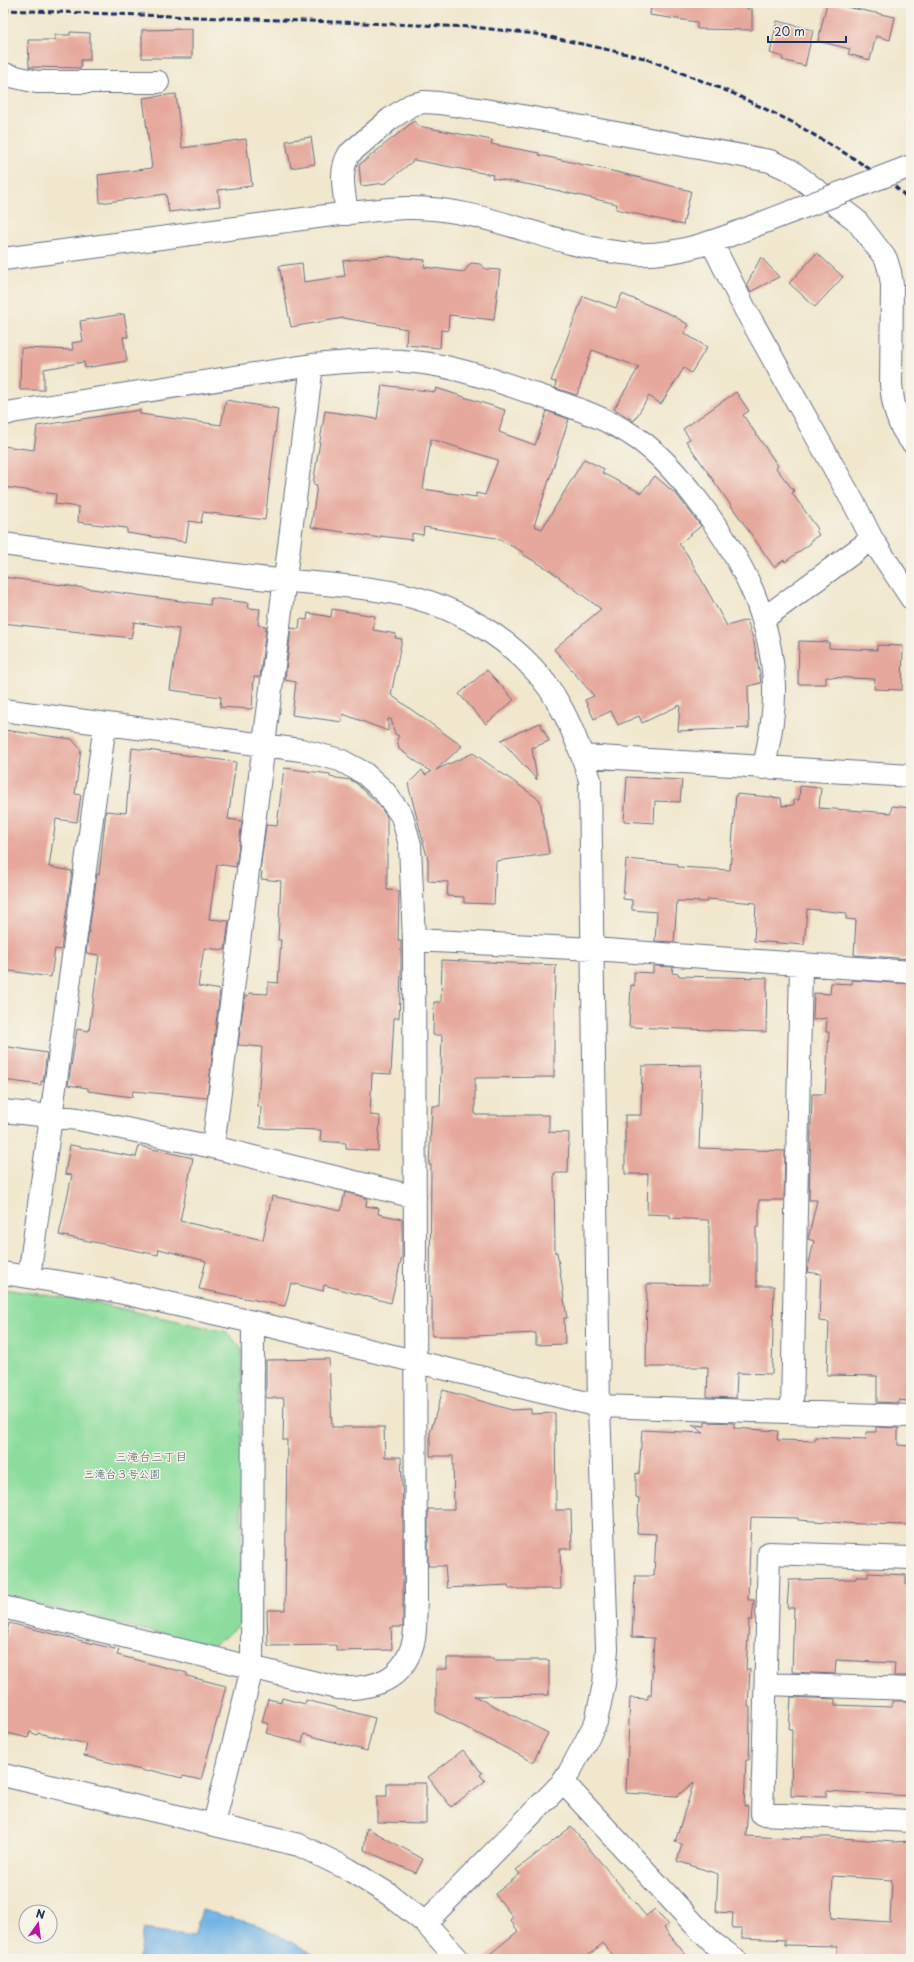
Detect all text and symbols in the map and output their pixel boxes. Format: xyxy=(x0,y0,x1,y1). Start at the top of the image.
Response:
scale bar xyxy=(768,18,846,44)
text: 20 m xyxy=(774,22,805,40)
district label: 三滝台三丁目 xyxy=(115,1447,187,1465)
park label: 三滝台３号公園 xyxy=(84,1465,161,1482)
north arrow xyxy=(18,1904,58,1944)
text: N xyxy=(34,1905,47,1923)

